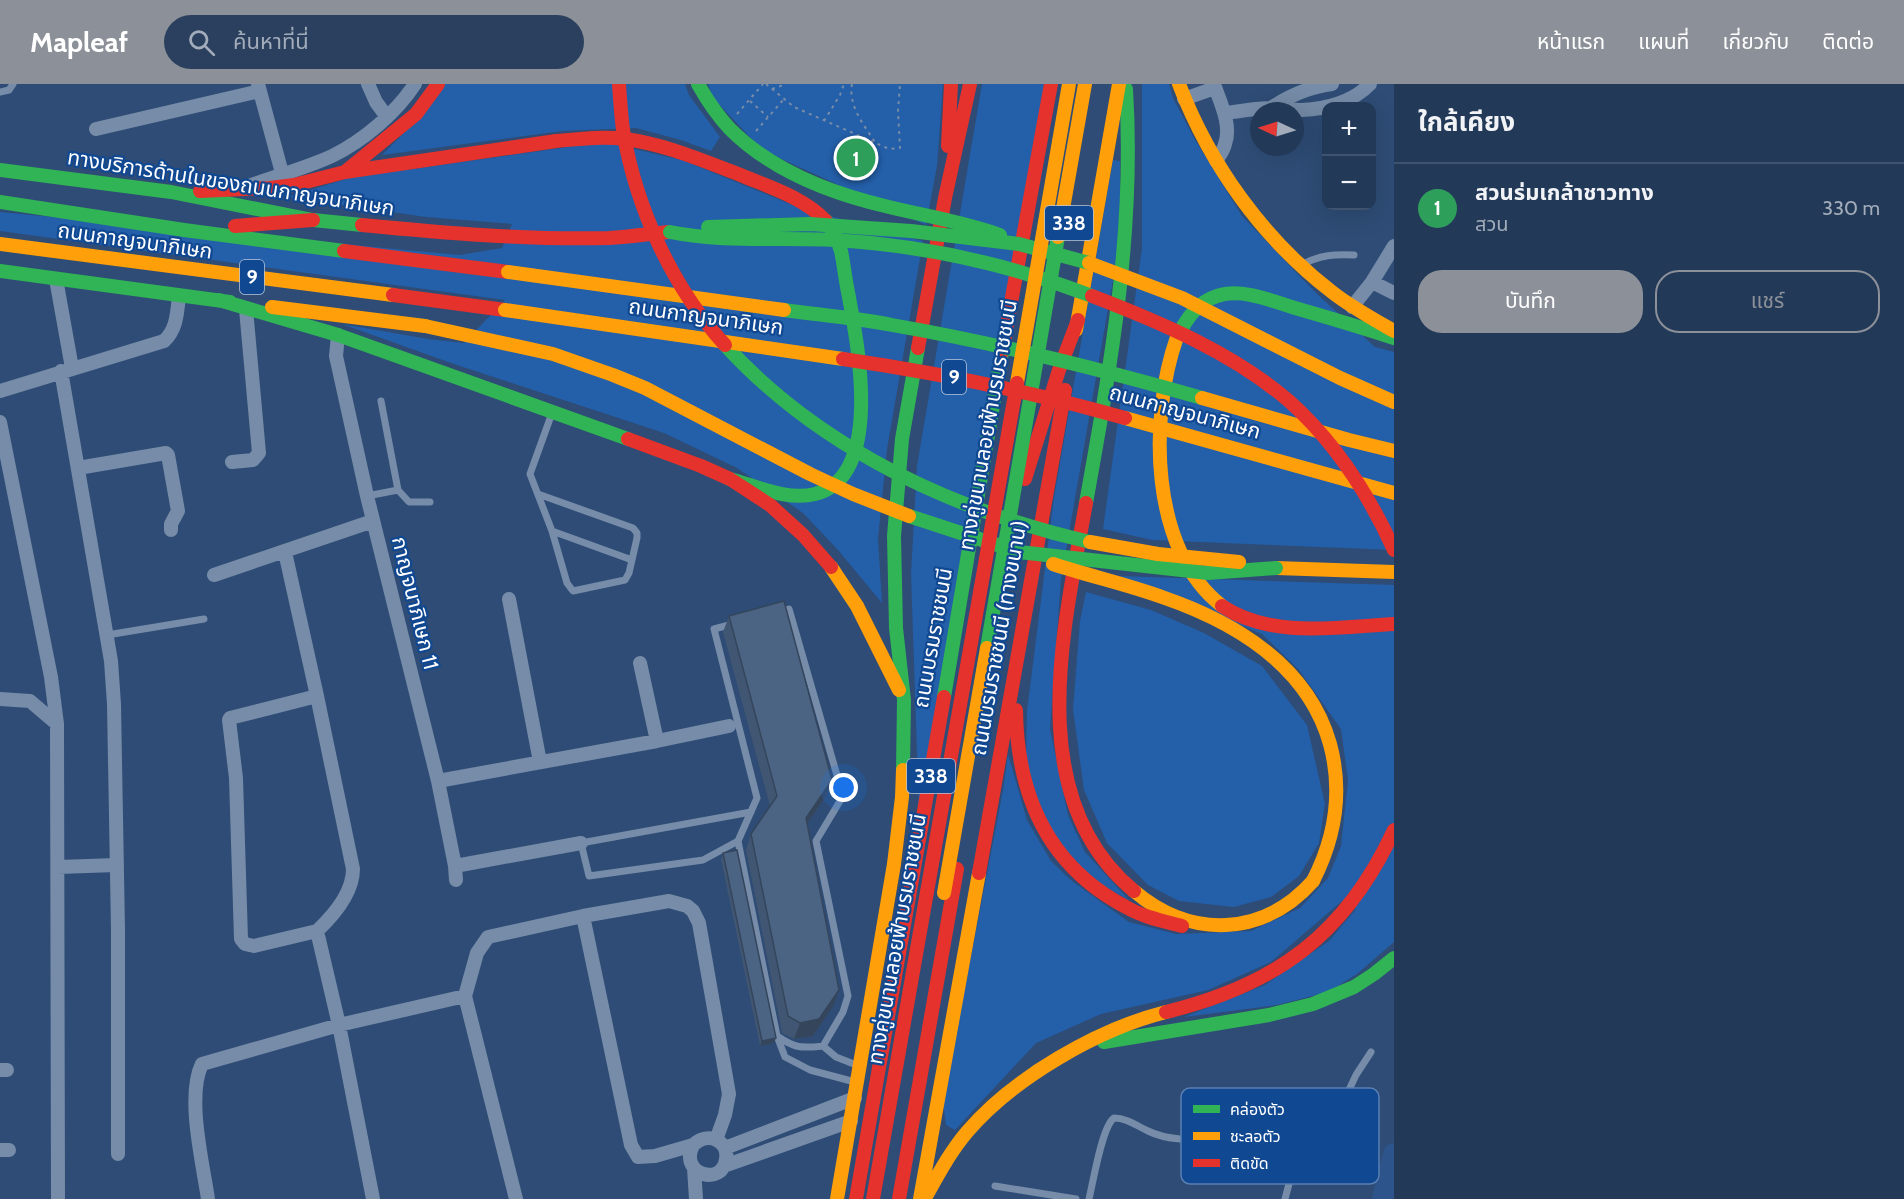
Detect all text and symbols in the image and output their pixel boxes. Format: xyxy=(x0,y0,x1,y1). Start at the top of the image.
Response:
search box xyxy=(164,15,584,69)
text: Mapleaf xyxy=(30,25,128,59)
icon: search xyxy=(185,26,218,59)
text: ค้นหาที่นี่ xyxy=(233,28,309,55)
text: หน้าแรก xyxy=(1537,29,1605,54)
text: แผนที่ xyxy=(1638,29,1689,54)
text: เกี่ยวกับ xyxy=(1722,29,1789,54)
text: ติดต่อ xyxy=(1822,29,1874,54)
north arrow xyxy=(1250,102,1304,156)
map controls xyxy=(1322,102,1376,210)
button: + xyxy=(1322,102,1376,156)
text: ใกล้เคียง xyxy=(1418,106,1515,138)
pin: 1 xyxy=(836,136,876,181)
street label: ทางบริการด้านในของถนนกาญจนาภิเษก xyxy=(66,144,396,221)
button: − xyxy=(1322,156,1376,210)
text: สวนร่มเกล้าชาวทาง xyxy=(1475,179,1654,206)
text: 1 xyxy=(1434,196,1441,220)
text: 330 m xyxy=(1822,196,1880,220)
road number: 338 xyxy=(1045,206,1093,240)
text: สวน xyxy=(1475,212,1509,236)
street label: ถนนกาญจนาภิเษก xyxy=(56,217,214,264)
road number: 9 xyxy=(240,260,264,294)
button: บันทึก xyxy=(1418,270,1643,333)
button: แชร์ xyxy=(1655,270,1880,333)
street label: ถนนกาญจนาภิเษก xyxy=(627,293,785,340)
street label: ทางคู่ขนานลอยฟ้าบรมราชชนนี xyxy=(953,298,1023,552)
road number: 9 xyxy=(942,360,966,394)
street label: ถนนกาญจนาภิเษก xyxy=(1107,379,1264,444)
street label: ถนนบรมราชชนนี (ทางขนาน) xyxy=(966,519,1031,757)
street label: กาญจนาภิเษก 11 xyxy=(387,534,444,672)
street label: ถนนบรมราชชนนี xyxy=(908,566,957,710)
road number: 338 xyxy=(907,759,955,793)
your location xyxy=(829,773,858,802)
street label: ทางคู่ขนานลอยฟ้าบรมราชชนนี xyxy=(862,812,932,1066)
legend xyxy=(1181,1088,1379,1184)
text: คล่องตัว xyxy=(1230,1100,1285,1119)
text: ชะลอตัว xyxy=(1230,1127,1281,1146)
text: ติดขัด xyxy=(1230,1154,1269,1173)

